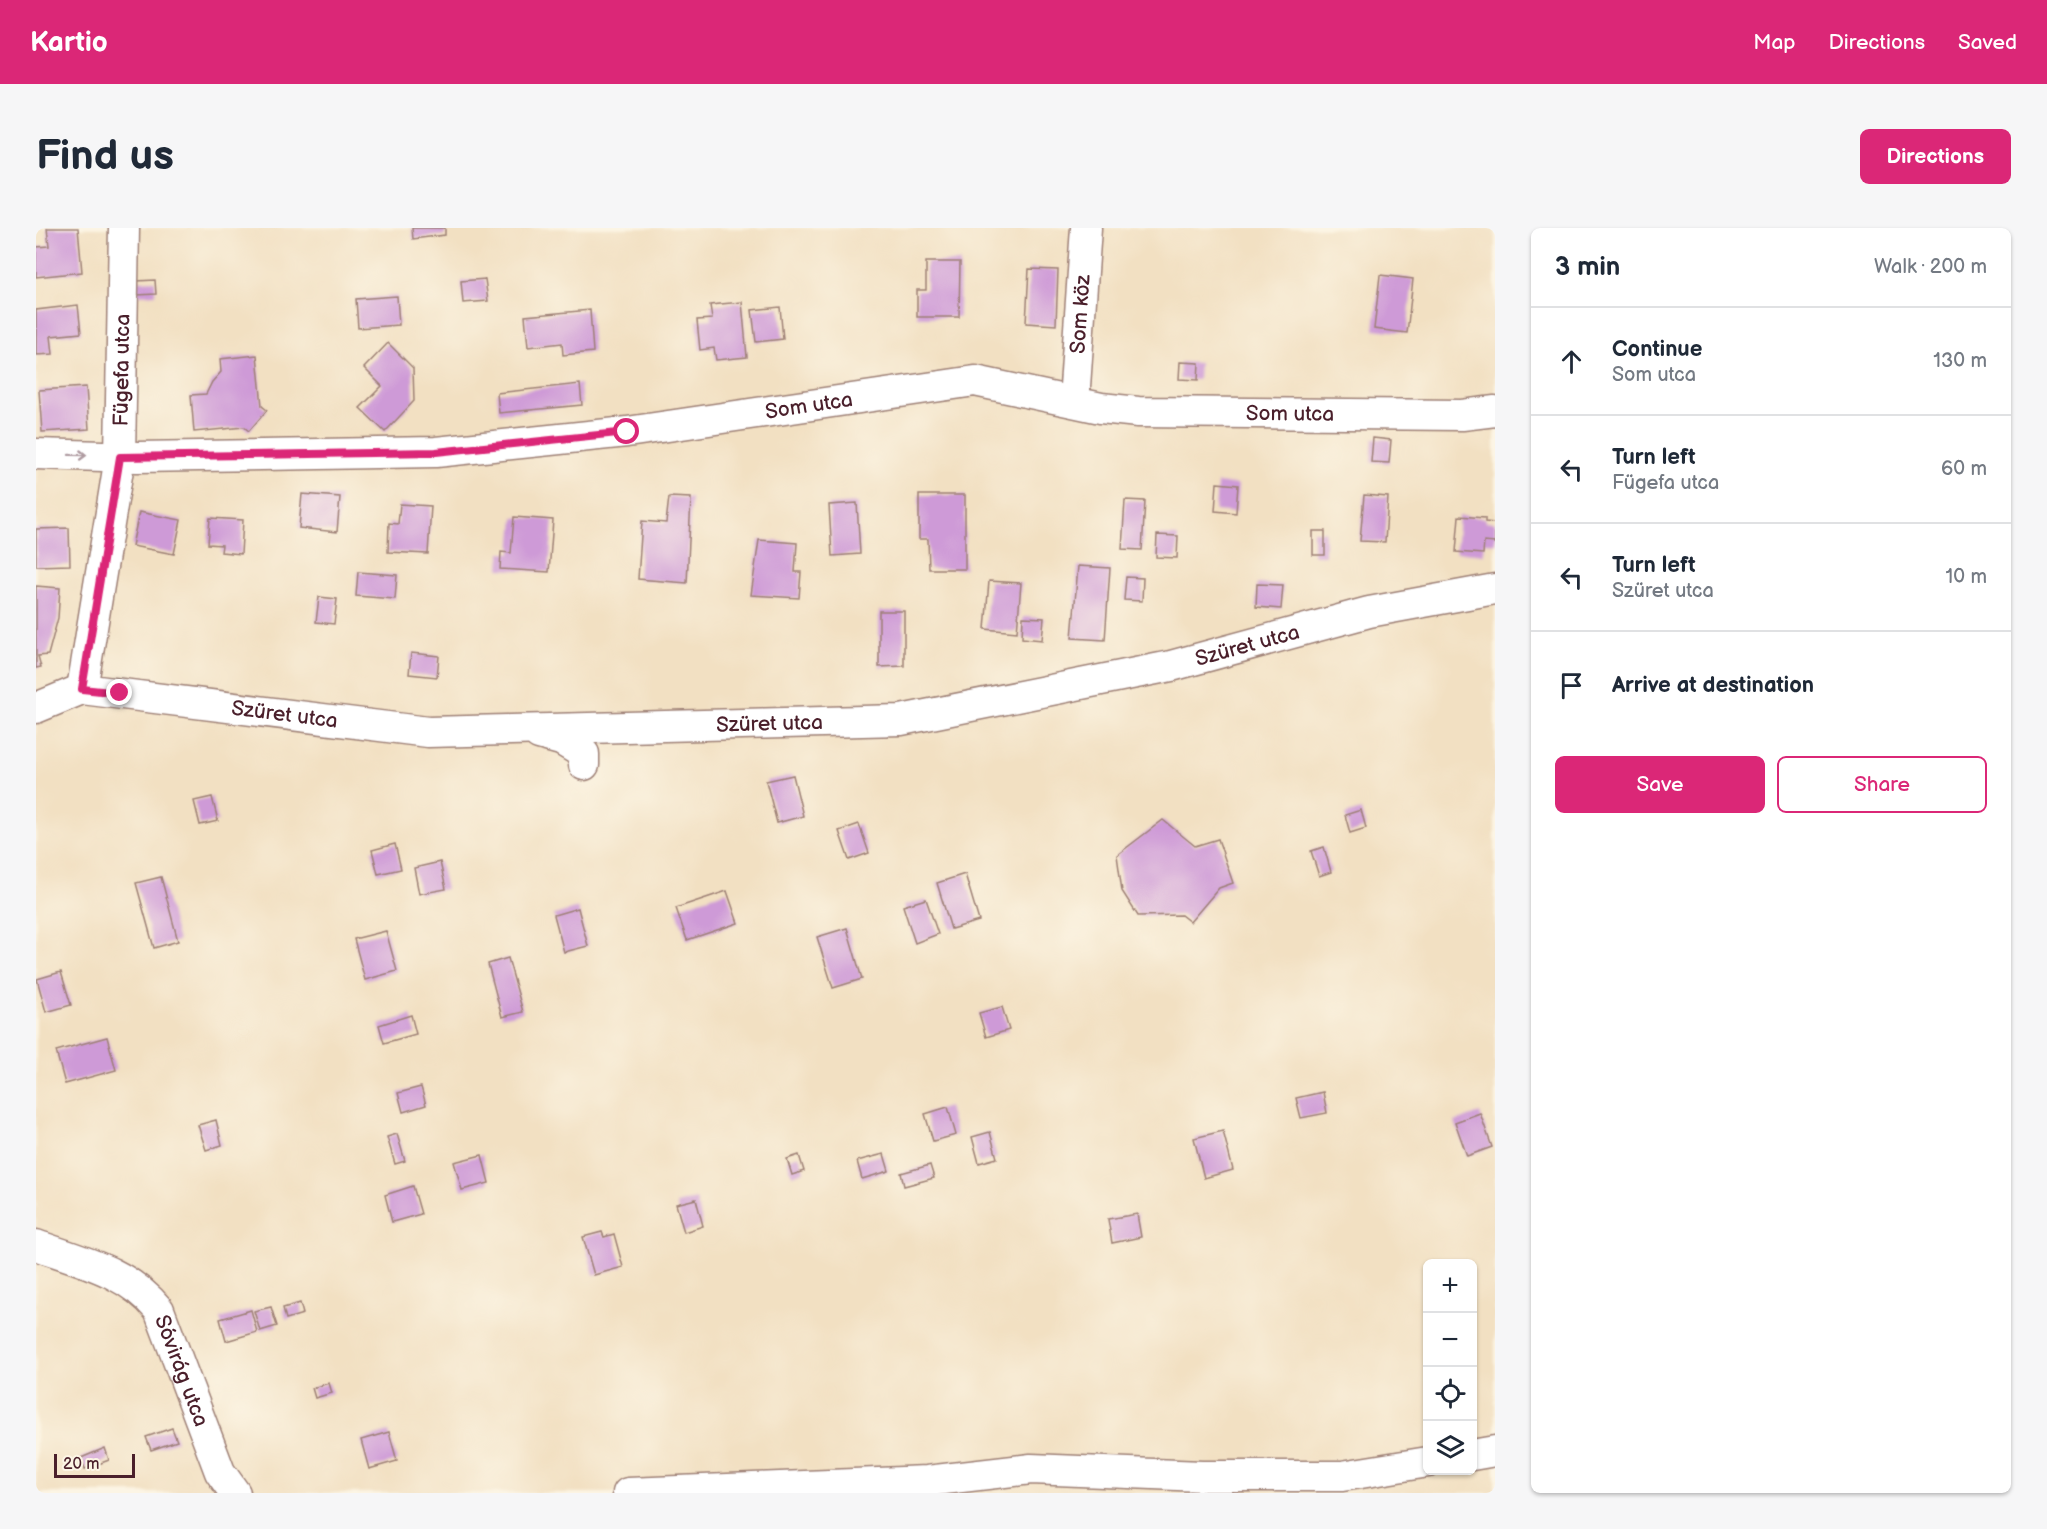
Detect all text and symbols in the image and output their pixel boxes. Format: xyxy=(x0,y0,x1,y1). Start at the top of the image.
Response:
text: Kartio xyxy=(30,26,108,59)
text: Map xyxy=(1753,30,1796,55)
text: Directions xyxy=(1829,30,1925,55)
text: Saved xyxy=(1958,30,2017,55)
button: Directions xyxy=(1860,129,2011,184)
text: Find us xyxy=(36,131,174,182)
text: 3 min xyxy=(1555,252,1620,283)
text: Walk · 200 m xyxy=(1874,255,1987,279)
street label: Som köz xyxy=(1065,273,1095,355)
street label: Fügefa utca xyxy=(108,314,135,427)
text: Continue xyxy=(1612,336,1702,363)
icon: ahead xyxy=(1555,345,1588,378)
text: 130 m xyxy=(1933,349,1987,373)
text: Som utca xyxy=(1612,363,1696,387)
street label: Som utca xyxy=(763,387,854,424)
street label: Som utca xyxy=(1246,400,1334,426)
route start xyxy=(613,418,639,444)
text: Turn left xyxy=(1612,444,1696,471)
one-way arrow xyxy=(68,449,88,460)
icon: left xyxy=(1555,453,1588,486)
text: 60 m xyxy=(1941,457,1987,481)
text: Fügefa utca xyxy=(1612,471,1719,495)
text: Turn left xyxy=(1612,552,1696,579)
icon: left xyxy=(1555,561,1588,594)
text: 10 m xyxy=(1946,565,1987,589)
text: Szüret utca xyxy=(1612,579,1714,603)
street label: Szüret utca xyxy=(1192,619,1302,671)
icon: arrive xyxy=(1555,669,1588,702)
text: Arrive at destination xyxy=(1612,672,1814,699)
route end xyxy=(106,679,132,705)
street label: Szüret utca xyxy=(230,695,339,733)
street label: Szüret utca xyxy=(716,709,823,737)
button: Save xyxy=(1555,756,1765,813)
button: Share xyxy=(1777,756,1987,813)
map controls xyxy=(1423,1259,1477,1475)
button: + xyxy=(1423,1259,1477,1313)
street label: Sóvirág utca xyxy=(150,1311,214,1430)
button: − xyxy=(1423,1313,1477,1367)
button: locate xyxy=(1423,1367,1477,1421)
button: layers xyxy=(1423,1421,1477,1475)
scale bar xyxy=(54,1451,135,1478)
text: 20 m xyxy=(63,1455,99,1474)

